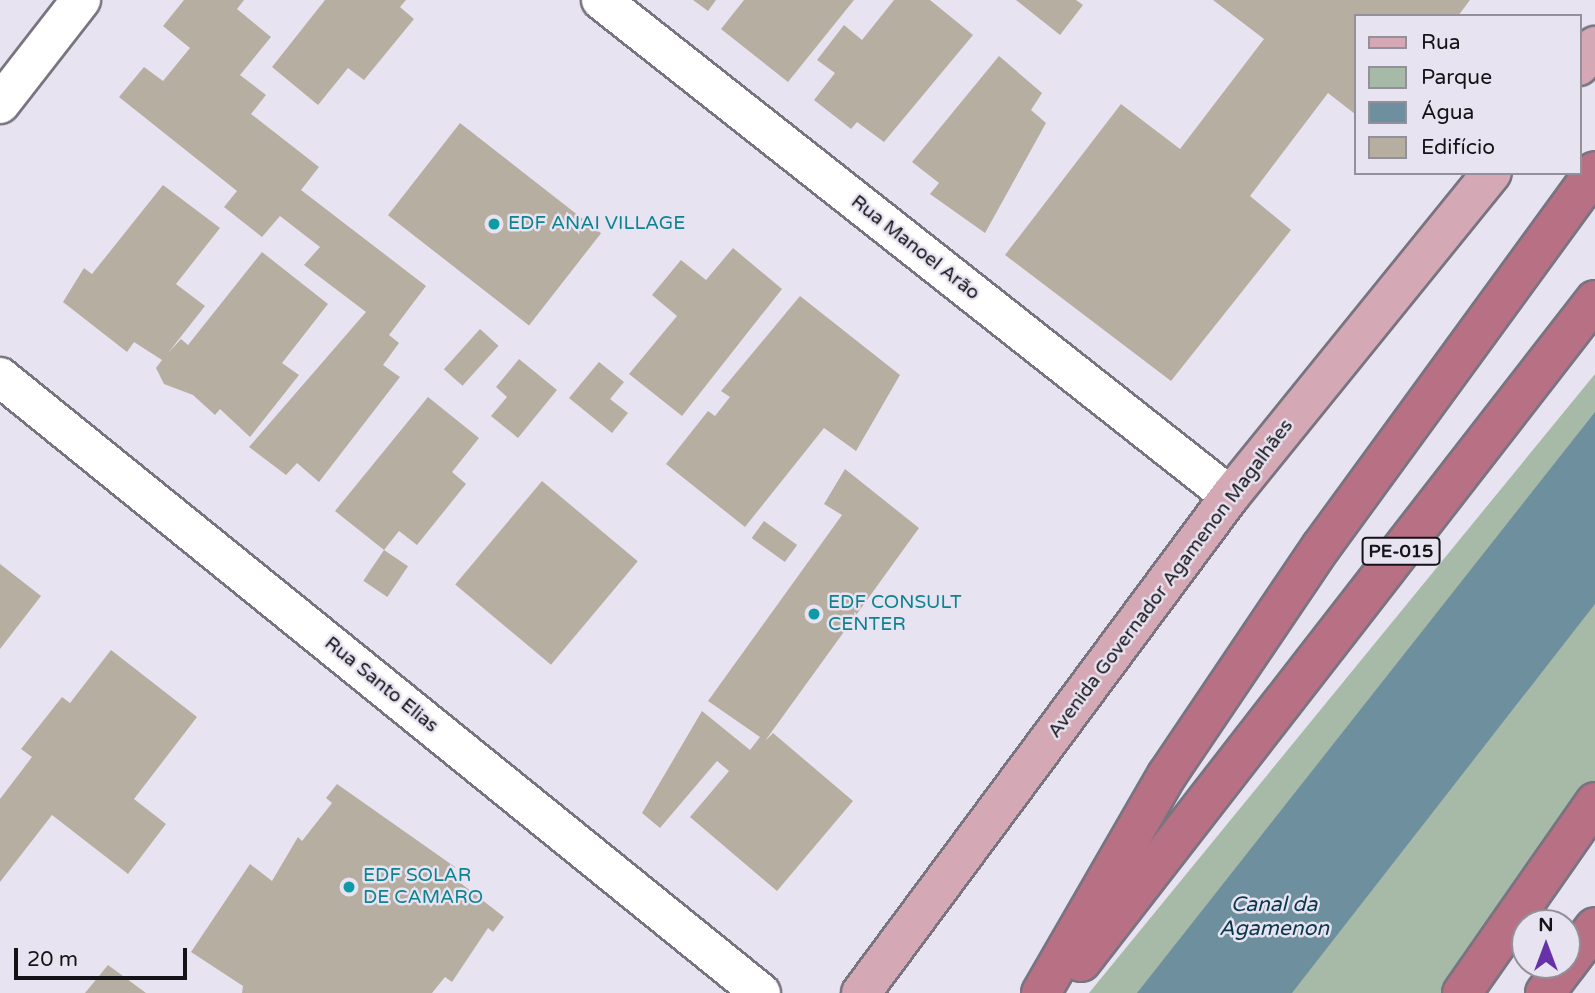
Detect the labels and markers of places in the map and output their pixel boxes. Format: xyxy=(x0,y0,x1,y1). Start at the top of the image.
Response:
place label: EDF ANAI VILLAGE xyxy=(508,213,685,235)
marker: EDF ANAI VILLAGE xyxy=(486,216,502,232)
place label: EDF CONSULT CENTER xyxy=(828,592,962,636)
marker: EDF CONSULT CENTER xyxy=(806,606,822,622)
place label: EDF SOLAR DE CAMARO xyxy=(363,865,483,909)
marker: EDF SOLAR DE CAMARO xyxy=(341,879,357,895)

